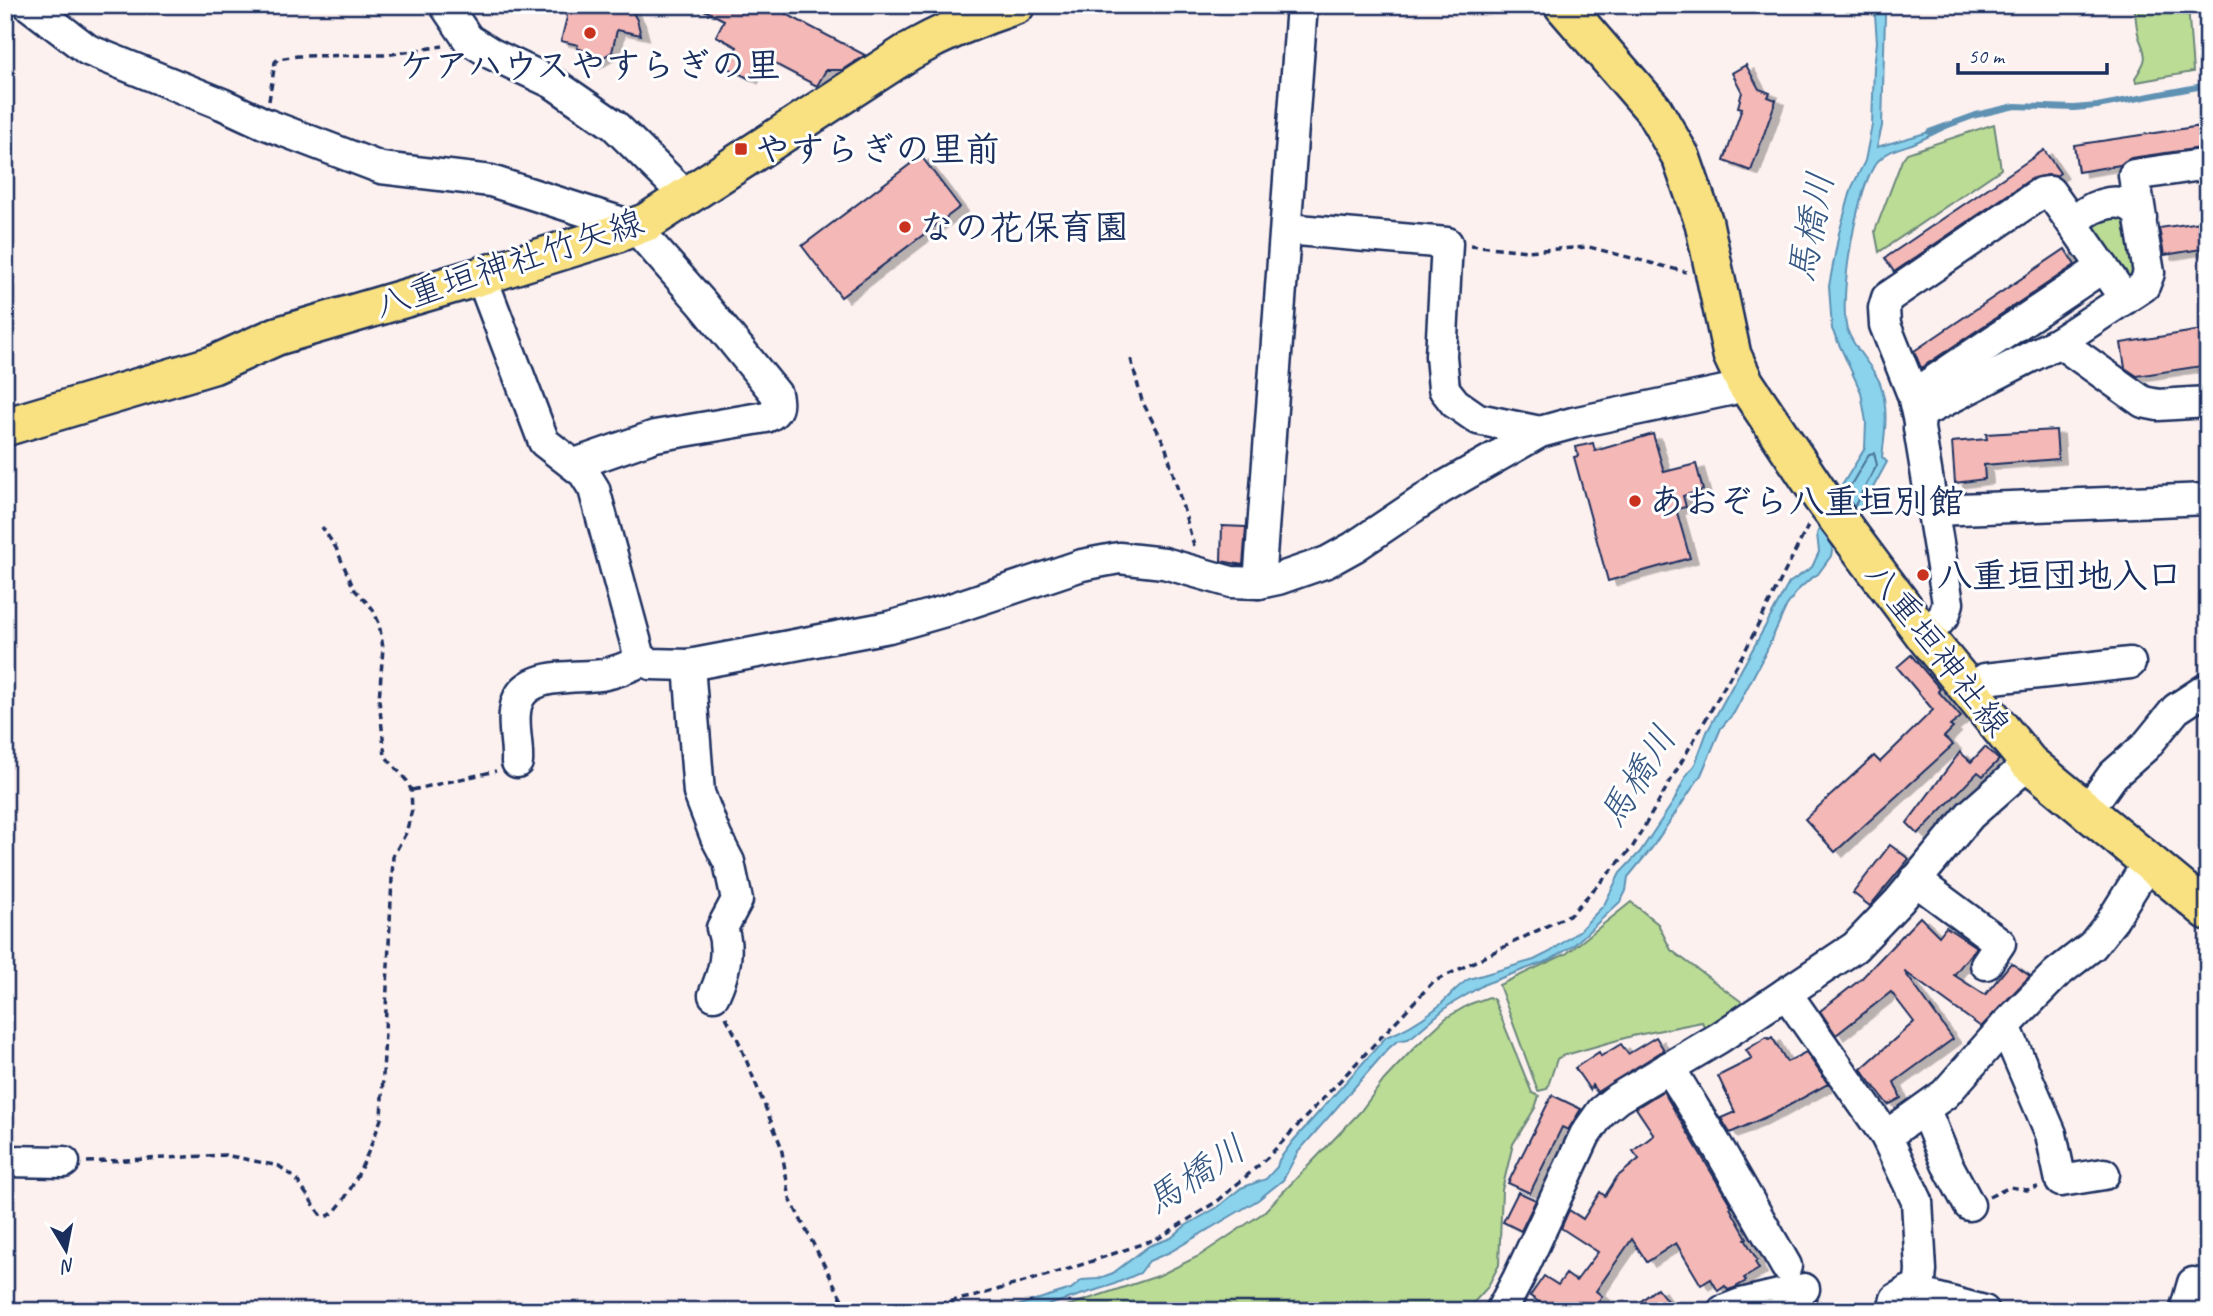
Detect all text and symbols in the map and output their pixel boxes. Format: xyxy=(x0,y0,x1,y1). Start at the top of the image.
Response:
marker: ケアハウスやすらぎの里 xyxy=(582,25,598,41)
scale bar xyxy=(1958,32,2106,76)
place label: ケアハウスやすらぎの里 xyxy=(399,43,781,88)
text: 50 m xyxy=(1968,43,2006,69)
place label: やすらぎの里前 xyxy=(755,127,1000,172)
marker: やすらぎの里前 xyxy=(733,141,749,157)
water label: 馬橋川 xyxy=(1777,168,1844,286)
street label: 八重垣神社竹矢線 xyxy=(369,199,649,328)
place label: なの花保育園 xyxy=(919,205,1129,250)
marker: なの花保育園 xyxy=(897,219,913,235)
place label: あおぞら八重垣別館 xyxy=(1649,479,1964,524)
marker: あおぞら八重垣別館 xyxy=(1627,493,1643,509)
street label: 八重垣神社線 xyxy=(1855,553,2020,746)
place label: 八重垣団地入口 xyxy=(1937,553,2182,598)
marker: 八重垣団地入口 xyxy=(1915,567,1931,583)
water label: 馬橋川 xyxy=(1588,717,1687,836)
water label: 馬橋川 xyxy=(1136,1124,1255,1224)
north arrow xyxy=(32,1214,102,1284)
text: N xyxy=(58,1253,77,1279)

